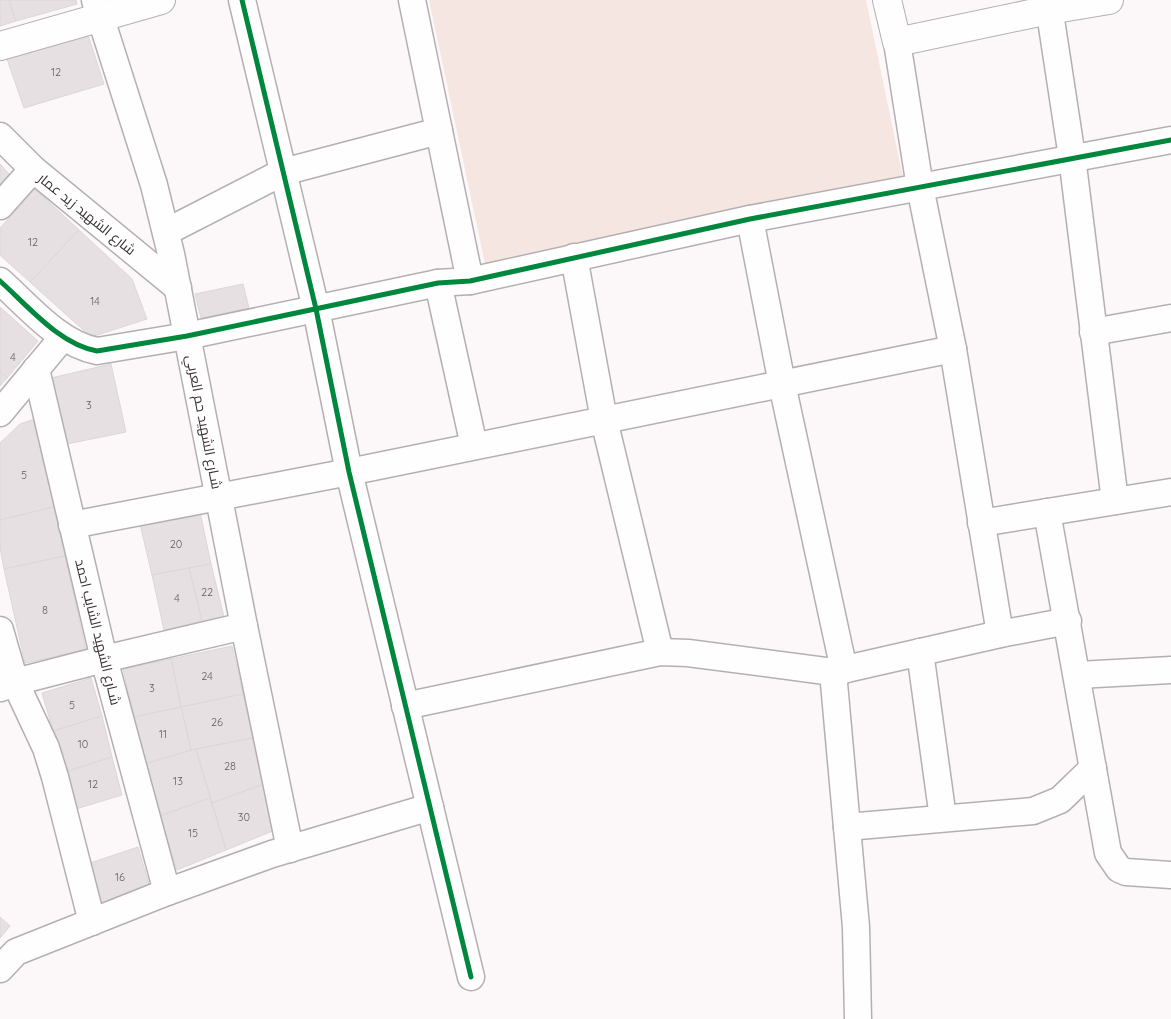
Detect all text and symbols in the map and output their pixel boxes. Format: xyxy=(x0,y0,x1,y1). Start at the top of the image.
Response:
house number: 12 xyxy=(51,65,61,79)
street label: شارع الشهيد زيد عمار xyxy=(34,168,140,259)
house number: 12 xyxy=(28,235,38,249)
house number: 14 xyxy=(90,294,100,308)
house number: 4 xyxy=(10,350,16,364)
street label: شـارع الشهيد حم العربي xyxy=(179,353,226,491)
house number: 3 xyxy=(86,398,92,412)
house number: 5 xyxy=(21,468,27,482)
house number: 20 xyxy=(170,537,182,551)
street label: شـارع الشهيد الشايب احمد xyxy=(71,557,125,707)
house number: 22 xyxy=(201,585,213,599)
house number: 4 xyxy=(174,591,180,605)
house number: 8 xyxy=(42,603,48,617)
house number: 24 xyxy=(201,669,213,683)
house number: 3 xyxy=(149,681,155,695)
house number: 5 xyxy=(69,698,75,712)
house number: 26 xyxy=(211,715,223,729)
house number: 11 xyxy=(159,727,167,741)
house number: 10 xyxy=(78,737,88,751)
house number: 28 xyxy=(224,759,236,773)
house number: 13 xyxy=(173,774,183,788)
house number: 12 xyxy=(88,777,98,791)
house number: 30 xyxy=(238,810,250,824)
house number: 15 xyxy=(188,826,198,840)
house number: 16 xyxy=(115,870,125,884)

